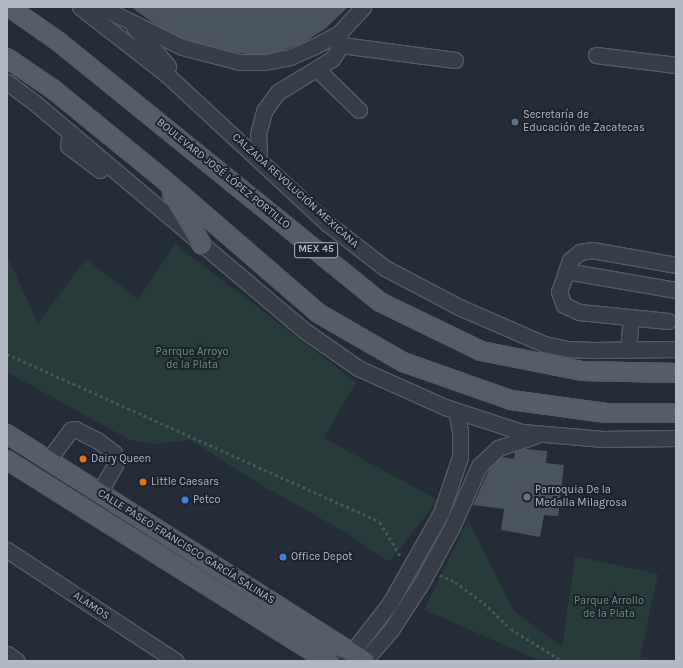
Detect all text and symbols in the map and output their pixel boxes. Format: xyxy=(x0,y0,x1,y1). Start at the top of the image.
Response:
place label: Secretaría de Educación de Zacatecas xyxy=(523,109,645,135)
street label: BOULEVARD JOSÉ LÓPEZ PORTILLO xyxy=(154,116,292,232)
marker: Secretaría de Educación de Zacatecas xyxy=(510,117,520,127)
street label: CALZADA REVOLUCIÓN MEXICANA xyxy=(229,131,361,251)
road number: MEX 45 xyxy=(294,242,338,258)
park label: Parrque Arroyo de la Plata xyxy=(156,346,228,372)
place label: Dairy Queen xyxy=(91,452,151,466)
marker: Dairy Queen xyxy=(78,454,88,464)
place label: Little Caesars xyxy=(151,475,219,489)
marker: Little Caesars xyxy=(138,477,148,487)
place label: Parroquia De la Medalla Milagrosa xyxy=(535,484,627,510)
street label: CALLE PASEO FRANCISCO GARCÍA SALINAS xyxy=(95,487,277,607)
marker: Parroquia De la Medalla Milagrosa xyxy=(522,492,532,502)
place label: Petco xyxy=(193,493,221,507)
marker: Petco xyxy=(180,495,190,505)
place label: Office Depot xyxy=(291,550,352,564)
marker: Office Depot xyxy=(278,552,288,562)
street label: ALAMOS xyxy=(70,589,112,623)
park label: Parque Arrollo de la Plata xyxy=(574,595,644,621)

